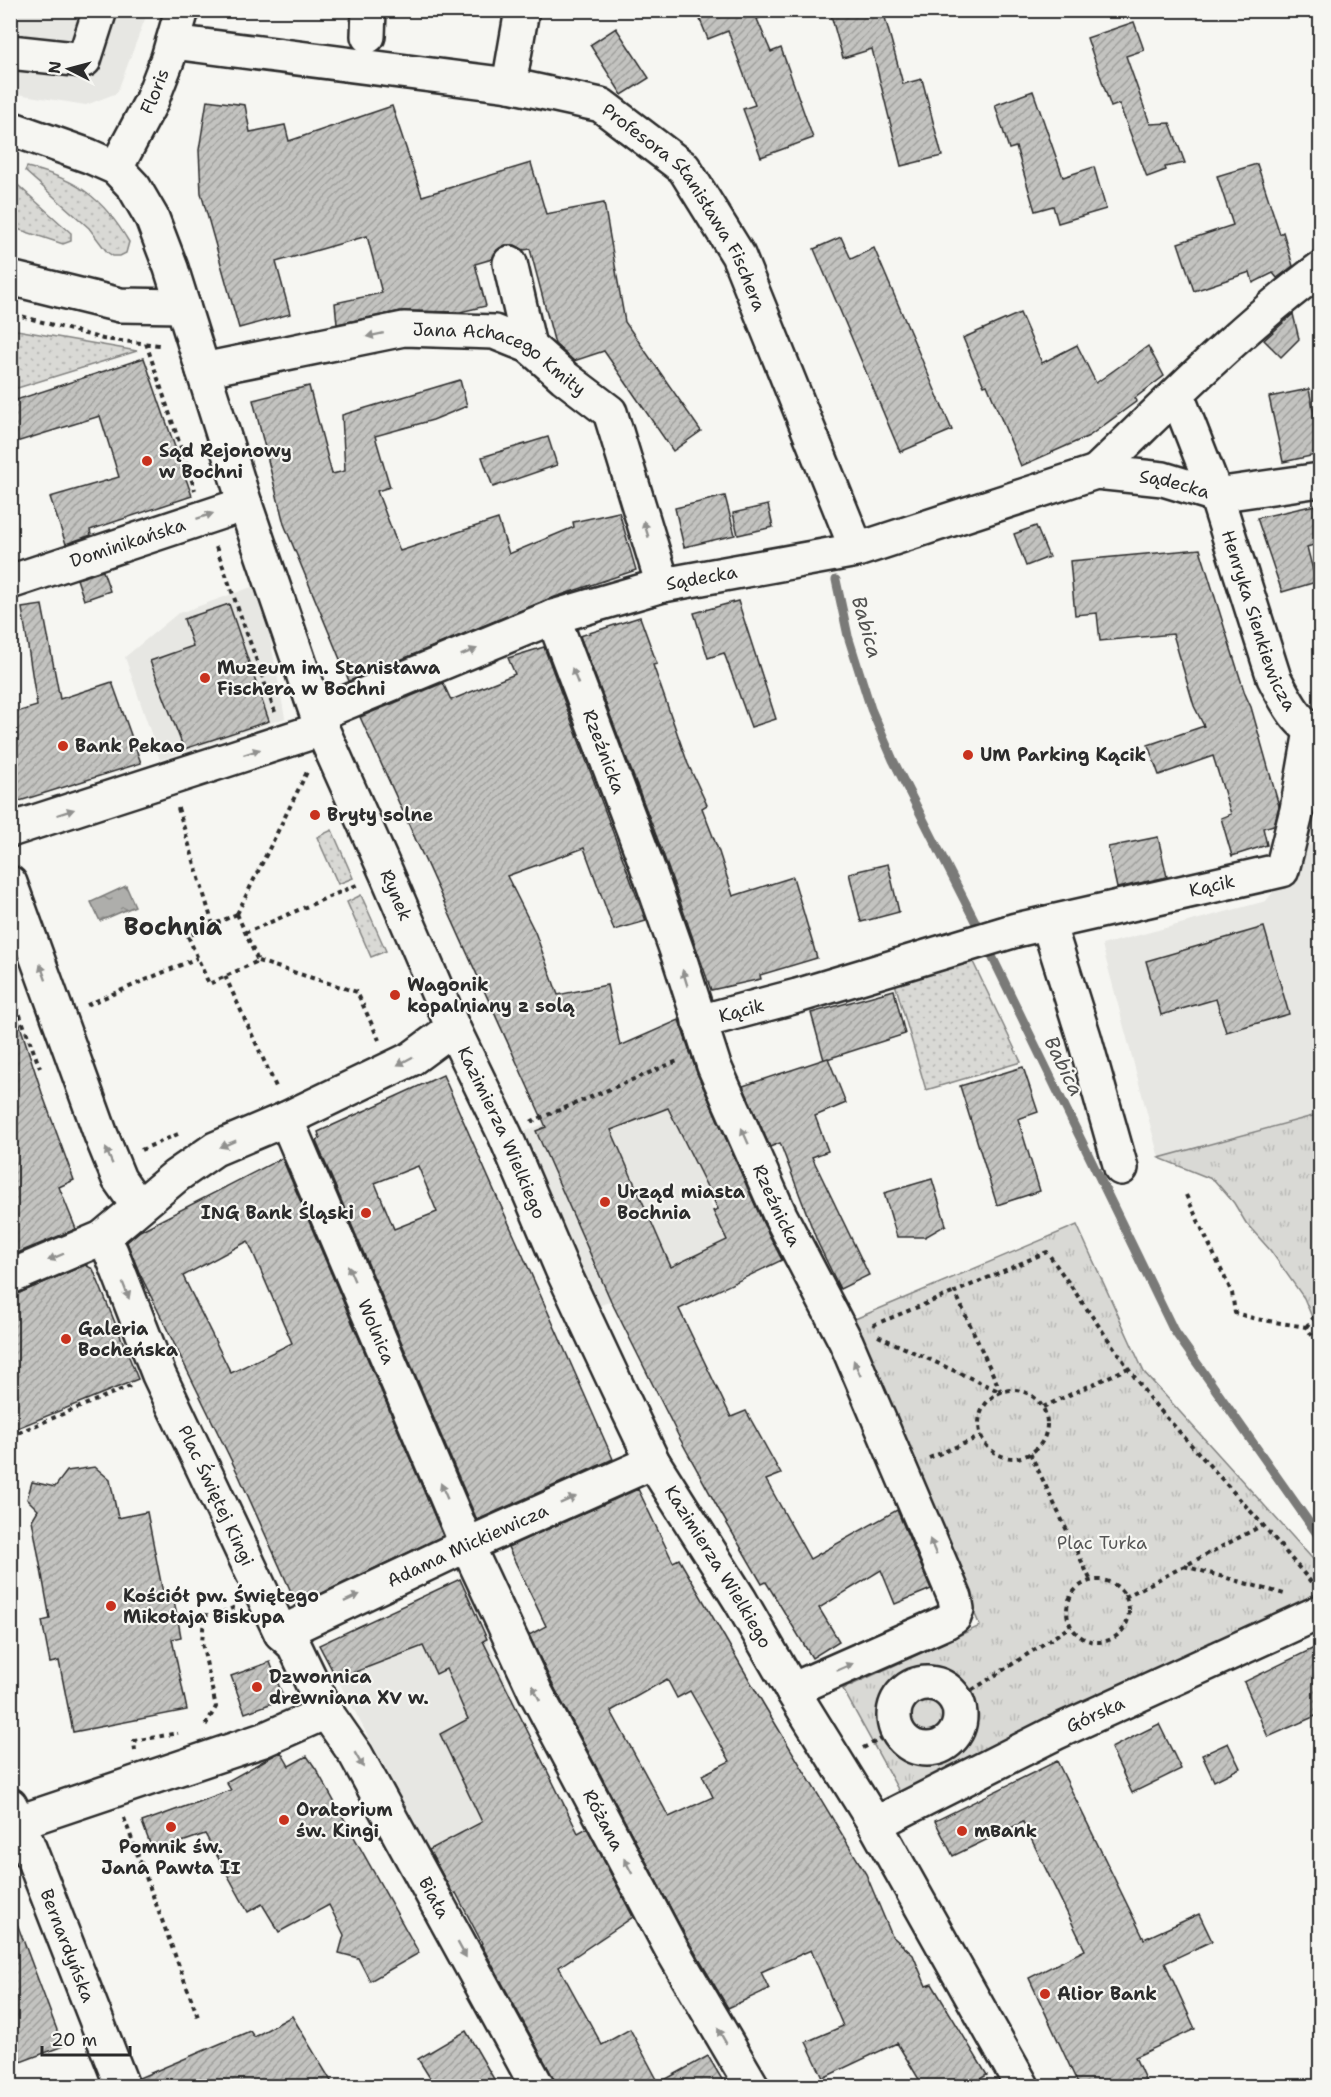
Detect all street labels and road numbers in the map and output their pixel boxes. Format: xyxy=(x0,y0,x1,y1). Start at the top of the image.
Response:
street label: Floris xyxy=(135,65,175,119)
street label: Profesora Stanisława Fischera xyxy=(597,98,771,315)
street label: Jana Achacego Kmity xyxy=(412,317,591,401)
street label: Sądecka xyxy=(1138,465,1213,504)
street label: Dominikańska xyxy=(67,513,188,573)
street label: Henryka Sienkiewicza xyxy=(1216,527,1302,716)
street label: Sądecka xyxy=(664,560,739,596)
street label: Rzeźnicka xyxy=(577,706,631,797)
street label: Rynek xyxy=(374,866,418,925)
street label: Kącik xyxy=(1187,869,1237,903)
street label: Kącik xyxy=(716,993,767,1028)
street label: Kazimierza Wielkiego xyxy=(452,1043,551,1223)
street label: Rzeźnicka xyxy=(747,1161,806,1251)
street label: Wolnica xyxy=(352,1295,401,1368)
street label: Plac Świętej Kingi xyxy=(172,1421,260,1570)
street label: Kazimierza Wielkiego xyxy=(659,1481,777,1653)
street label: Adama Mickiewicza xyxy=(383,1498,552,1593)
street label: Górska xyxy=(1062,1691,1128,1738)
street label: Różana xyxy=(577,1785,629,1855)
street label: Biała xyxy=(413,1873,455,1923)
street label: Bernardyńska xyxy=(34,1885,100,2006)

